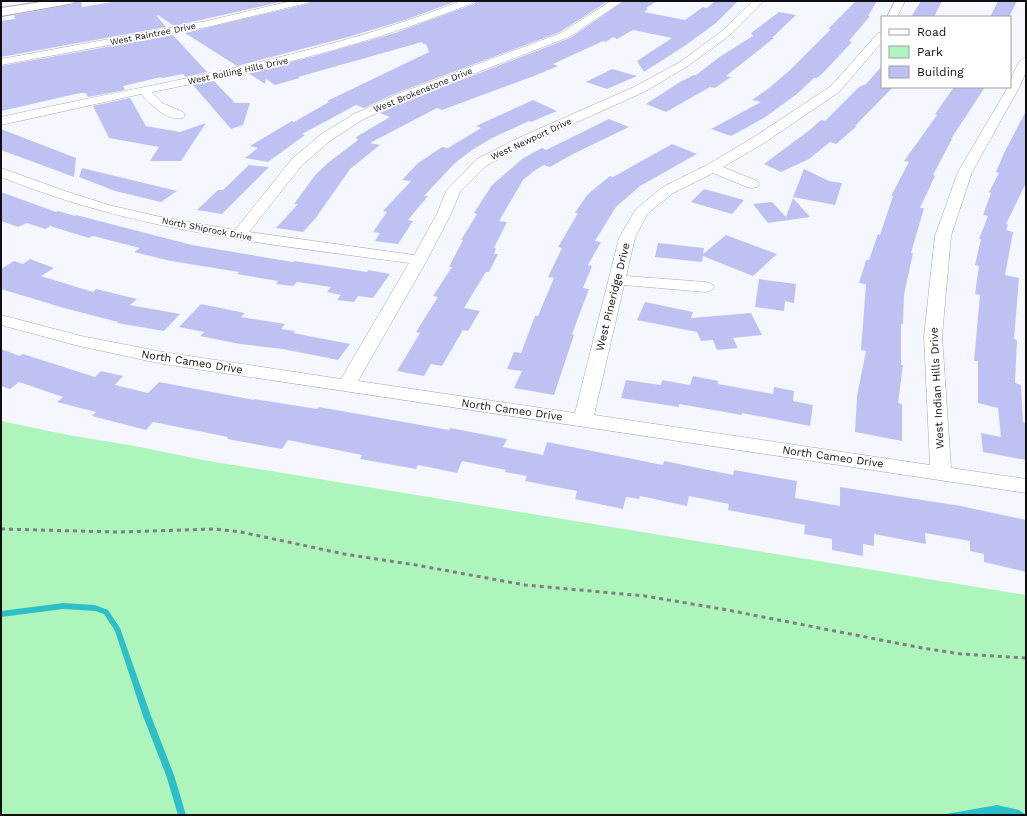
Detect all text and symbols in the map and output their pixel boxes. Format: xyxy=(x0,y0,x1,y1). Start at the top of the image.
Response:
legend xyxy=(881,16,1011,88)
street label: West Raintree Drive xyxy=(109,21,197,47)
text: Road xyxy=(917,25,946,39)
text: Park xyxy=(917,45,943,59)
street label: West Rolling Hills Drive xyxy=(187,55,289,87)
text: Building xyxy=(917,65,964,79)
street label: West Brokenstone Drive xyxy=(372,66,474,114)
street label: West Newport Drive xyxy=(489,116,573,162)
street label: North Shiprock Drive xyxy=(161,215,253,243)
street label: West Pineridge Drive xyxy=(593,242,633,352)
street label: West Indian Hills Drive xyxy=(927,327,947,449)
street label: North Cameo Drive xyxy=(140,348,244,376)
street label: North Cameo Drive xyxy=(460,396,564,424)
street label: North Cameo Drive xyxy=(781,443,885,471)

